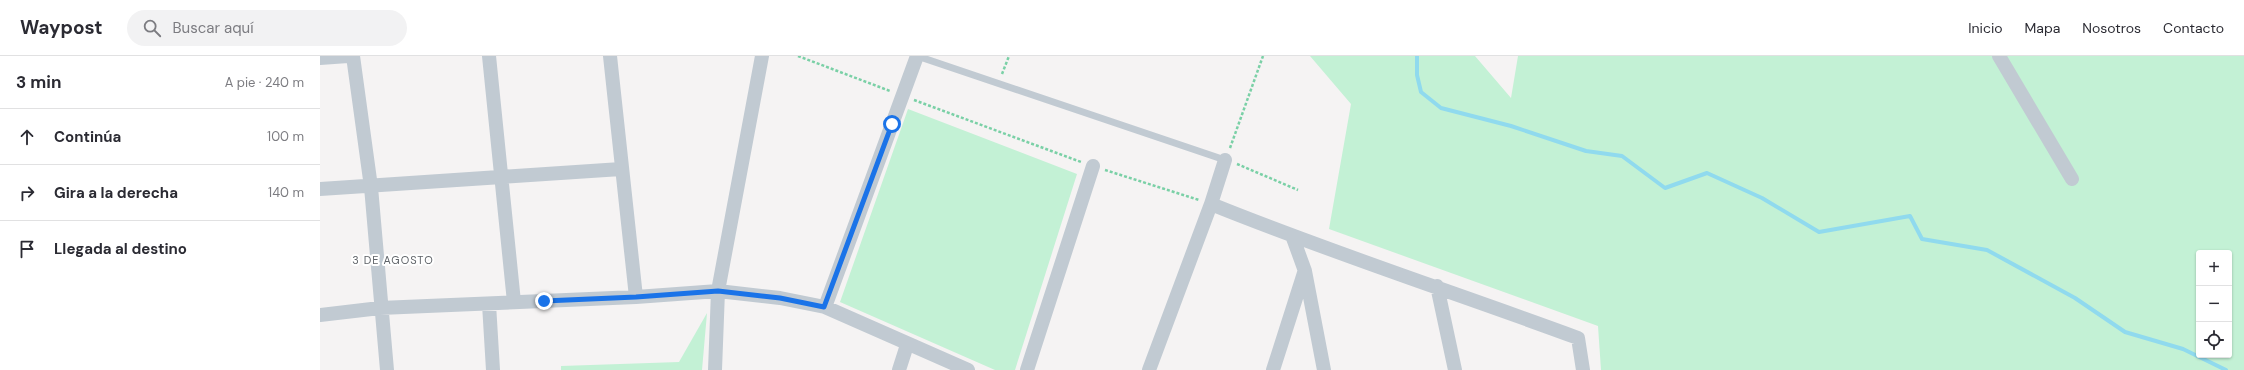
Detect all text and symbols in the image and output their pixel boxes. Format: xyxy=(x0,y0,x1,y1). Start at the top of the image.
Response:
search box xyxy=(127,10,407,46)
text: Waypost xyxy=(20,15,103,40)
icon: search xyxy=(141,17,163,39)
text: Buscar aquí xyxy=(173,18,254,38)
text: Inicio xyxy=(1968,19,2003,37)
text: Mapa xyxy=(2025,19,2060,37)
text: Nosotros xyxy=(2082,19,2141,37)
text: Contacto xyxy=(2163,19,2224,37)
text: 3 min xyxy=(16,71,61,93)
text: A pie · 240 m xyxy=(225,74,304,91)
route start xyxy=(883,115,901,133)
icon: ahead xyxy=(16,126,38,148)
text: Continúa xyxy=(54,127,121,147)
text: 100 m xyxy=(267,128,304,145)
icon: right xyxy=(16,182,38,204)
text: Gira a la derecha xyxy=(54,183,178,203)
text: 140 m xyxy=(268,184,304,201)
icon: arrive xyxy=(16,238,38,260)
text: Llegada al destino xyxy=(54,239,187,259)
map controls xyxy=(2196,250,2232,358)
button: + xyxy=(2196,250,2232,286)
district label: 3 DE AGOSTO xyxy=(352,253,434,267)
button: − xyxy=(2196,286,2232,322)
route end xyxy=(535,292,553,310)
button: locate xyxy=(2196,322,2232,358)

